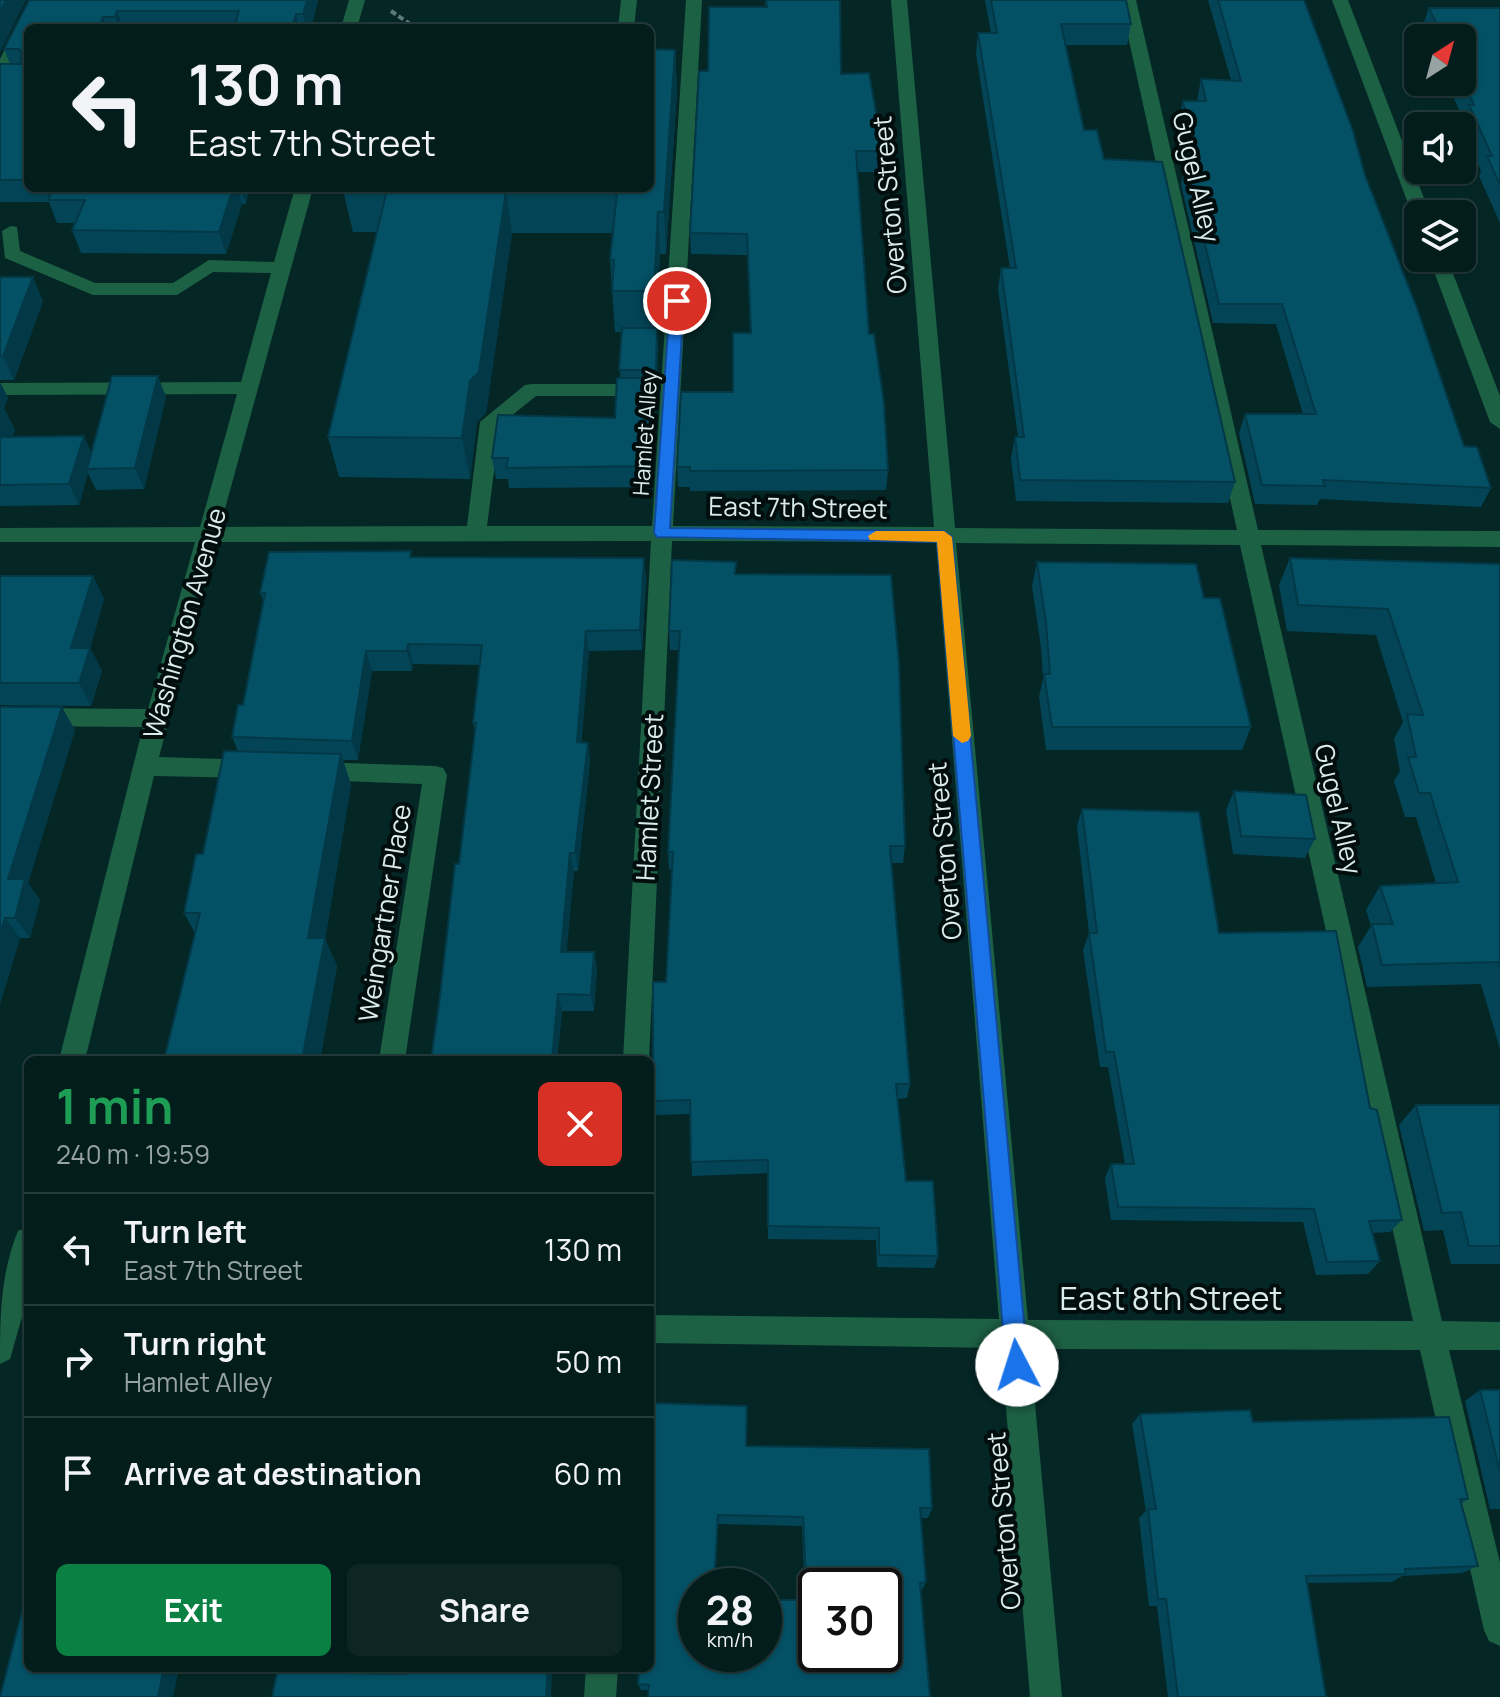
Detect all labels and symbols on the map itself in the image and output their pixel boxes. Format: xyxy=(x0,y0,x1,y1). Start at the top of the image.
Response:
north arrow xyxy=(1404,24,1476,96)
street label: Gugel Alley xyxy=(1165,108,1230,246)
street label: Overton Street xyxy=(863,115,915,295)
pin xyxy=(643,267,711,335)
street label: Hamlet Alley xyxy=(626,369,664,497)
street label: East 7th Street xyxy=(708,487,888,527)
street label: Washington Avenue xyxy=(134,503,234,743)
street label: Hamlet Street xyxy=(627,712,671,882)
street label: Gugel Alley xyxy=(1307,740,1372,878)
street label: Overton Street xyxy=(918,761,970,941)
street label: Weingartner Place xyxy=(349,802,419,1024)
street label: East 8th Street xyxy=(1060,1276,1282,1320)
position arrow xyxy=(975,1323,1059,1407)
street label: Overton Street xyxy=(977,1431,1029,1611)
speed limit sign: 30 xyxy=(798,1568,902,1672)

